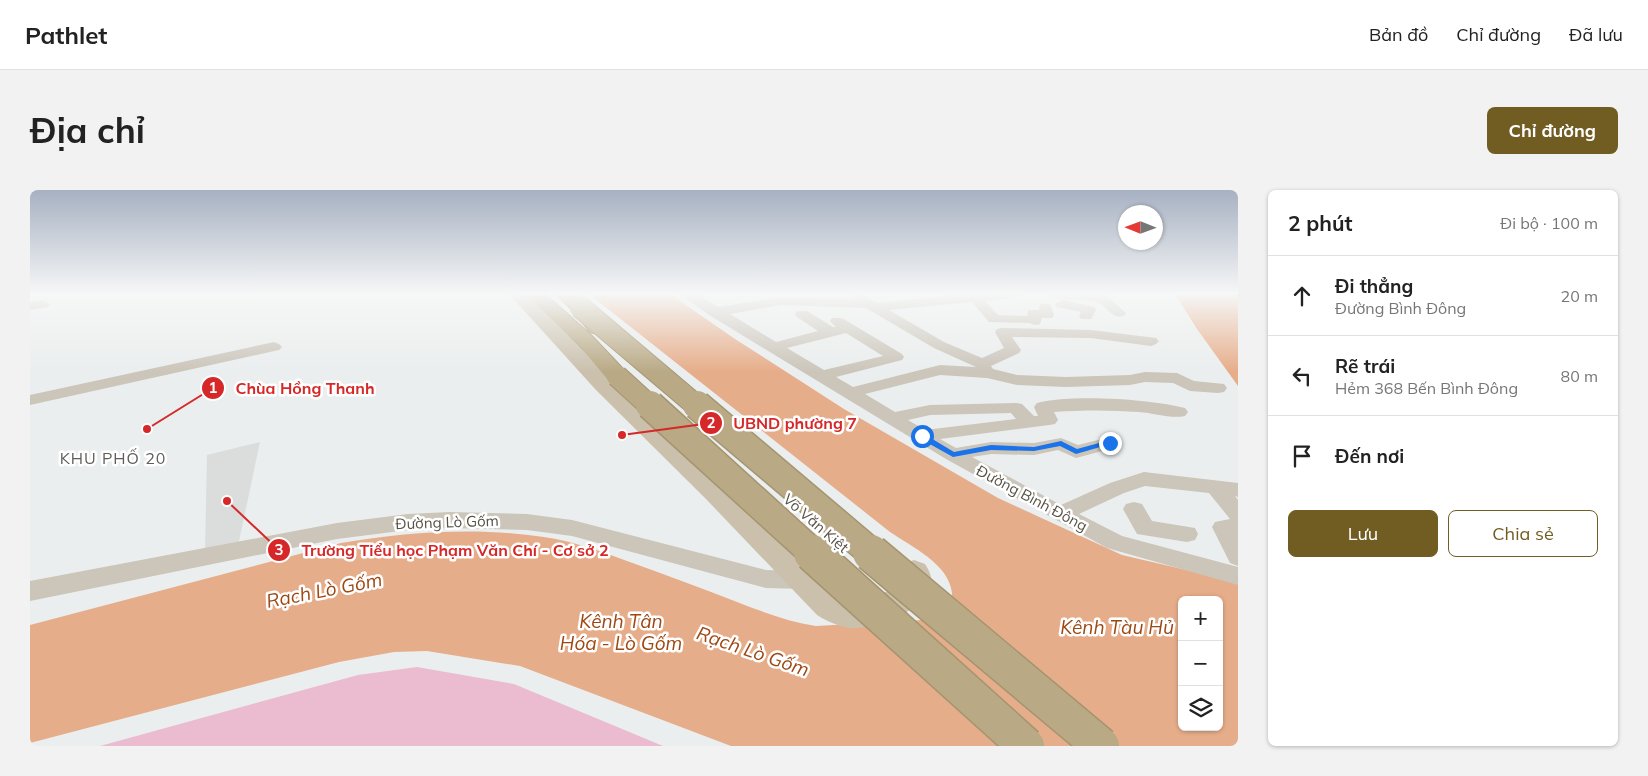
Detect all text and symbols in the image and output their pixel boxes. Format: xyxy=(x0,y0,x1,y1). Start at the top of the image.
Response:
text: Pathlet xyxy=(25,20,107,50)
text: Bản đồ xyxy=(1369,23,1428,46)
text: Chỉ đường xyxy=(1456,23,1541,46)
text: Đã lưu xyxy=(1569,23,1623,46)
button: Chỉ đường xyxy=(1487,107,1618,154)
text: Địa chỉ xyxy=(30,108,145,152)
north arrow xyxy=(1118,205,1163,250)
text: 2 phút xyxy=(1288,210,1353,236)
text: Đi bộ · 100 m xyxy=(1500,213,1598,233)
text: Đi thẳng xyxy=(1335,274,1413,298)
icon: ahead xyxy=(1288,282,1316,310)
text: 20 m xyxy=(1561,286,1598,306)
text: Đường Bình Đông xyxy=(1335,298,1466,318)
text: Rẽ trái xyxy=(1335,354,1395,378)
icon: left xyxy=(1288,362,1316,390)
text: 80 m xyxy=(1561,366,1598,386)
callout: Chùa Hồng Thanh xyxy=(200,373,384,404)
text: 1 xyxy=(208,378,218,397)
text: Chùa Hồng Thanh xyxy=(235,378,375,398)
text: Hẻm 368 Bến Bình Đông xyxy=(1335,378,1518,398)
callout: UBND phường 7 xyxy=(699,408,867,439)
text: 2 xyxy=(706,413,716,432)
text: UBND phường 7 xyxy=(733,413,857,433)
route start xyxy=(911,425,934,448)
route end xyxy=(1099,432,1122,455)
icon: arrive xyxy=(1288,442,1316,470)
text: Đến nơi xyxy=(1335,444,1404,468)
district label: KHU PHỐ 20 xyxy=(60,448,166,468)
street label: Đường Bình Đông xyxy=(973,461,1091,535)
street label: Võ Văn Kiệt xyxy=(779,489,853,557)
button: Lưu xyxy=(1288,510,1438,557)
button: Chia sẻ xyxy=(1448,510,1598,557)
street label: Đường Lò Gốm xyxy=(395,511,499,533)
callout: Trường Tiểu học Phạm Văn Chí - Cơ sở 2 xyxy=(267,534,619,565)
text: 3 xyxy=(274,540,284,559)
text: Trường Tiểu học Phạm Văn Chí - Cơ sở 2 xyxy=(301,540,609,560)
water label: Rạch Lò Gốm xyxy=(264,567,384,613)
map controls xyxy=(1178,596,1223,731)
button: + xyxy=(1178,596,1223,641)
water label: Kênh Tân Hóa - Lò Gốm xyxy=(560,609,682,655)
water label: Kênh Tàu Hủ xyxy=(1060,615,1174,639)
water label: Rạch Lò Gốm xyxy=(694,621,812,681)
button: − xyxy=(1178,641,1223,686)
button: layers xyxy=(1178,686,1223,731)

